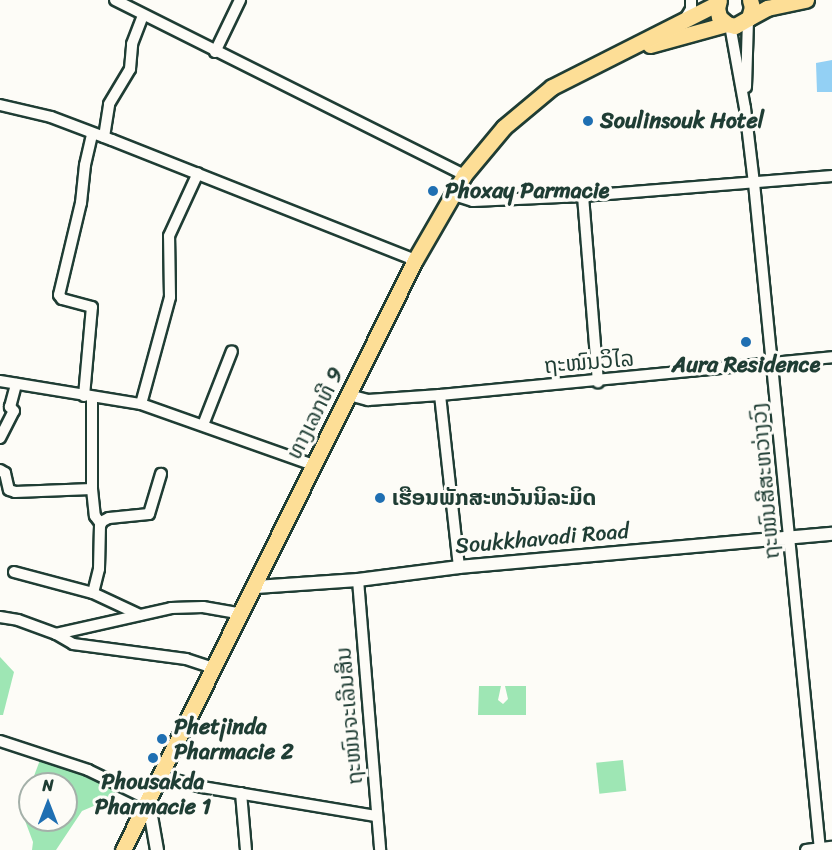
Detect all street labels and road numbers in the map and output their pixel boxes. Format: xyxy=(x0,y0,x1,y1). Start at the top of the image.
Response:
street label: ຖະໜົນວິໄລ xyxy=(543,345,635,379)
street label: ທາງເລກທີ 9 xyxy=(281,363,349,463)
street label: ຖະໜົນສີສະຫວ່າງວົງ xyxy=(745,402,785,560)
street label: Soukkhavadi Road xyxy=(454,517,630,559)
street label: ຖະໜົນຈະເລີນສິນ xyxy=(330,646,368,786)

